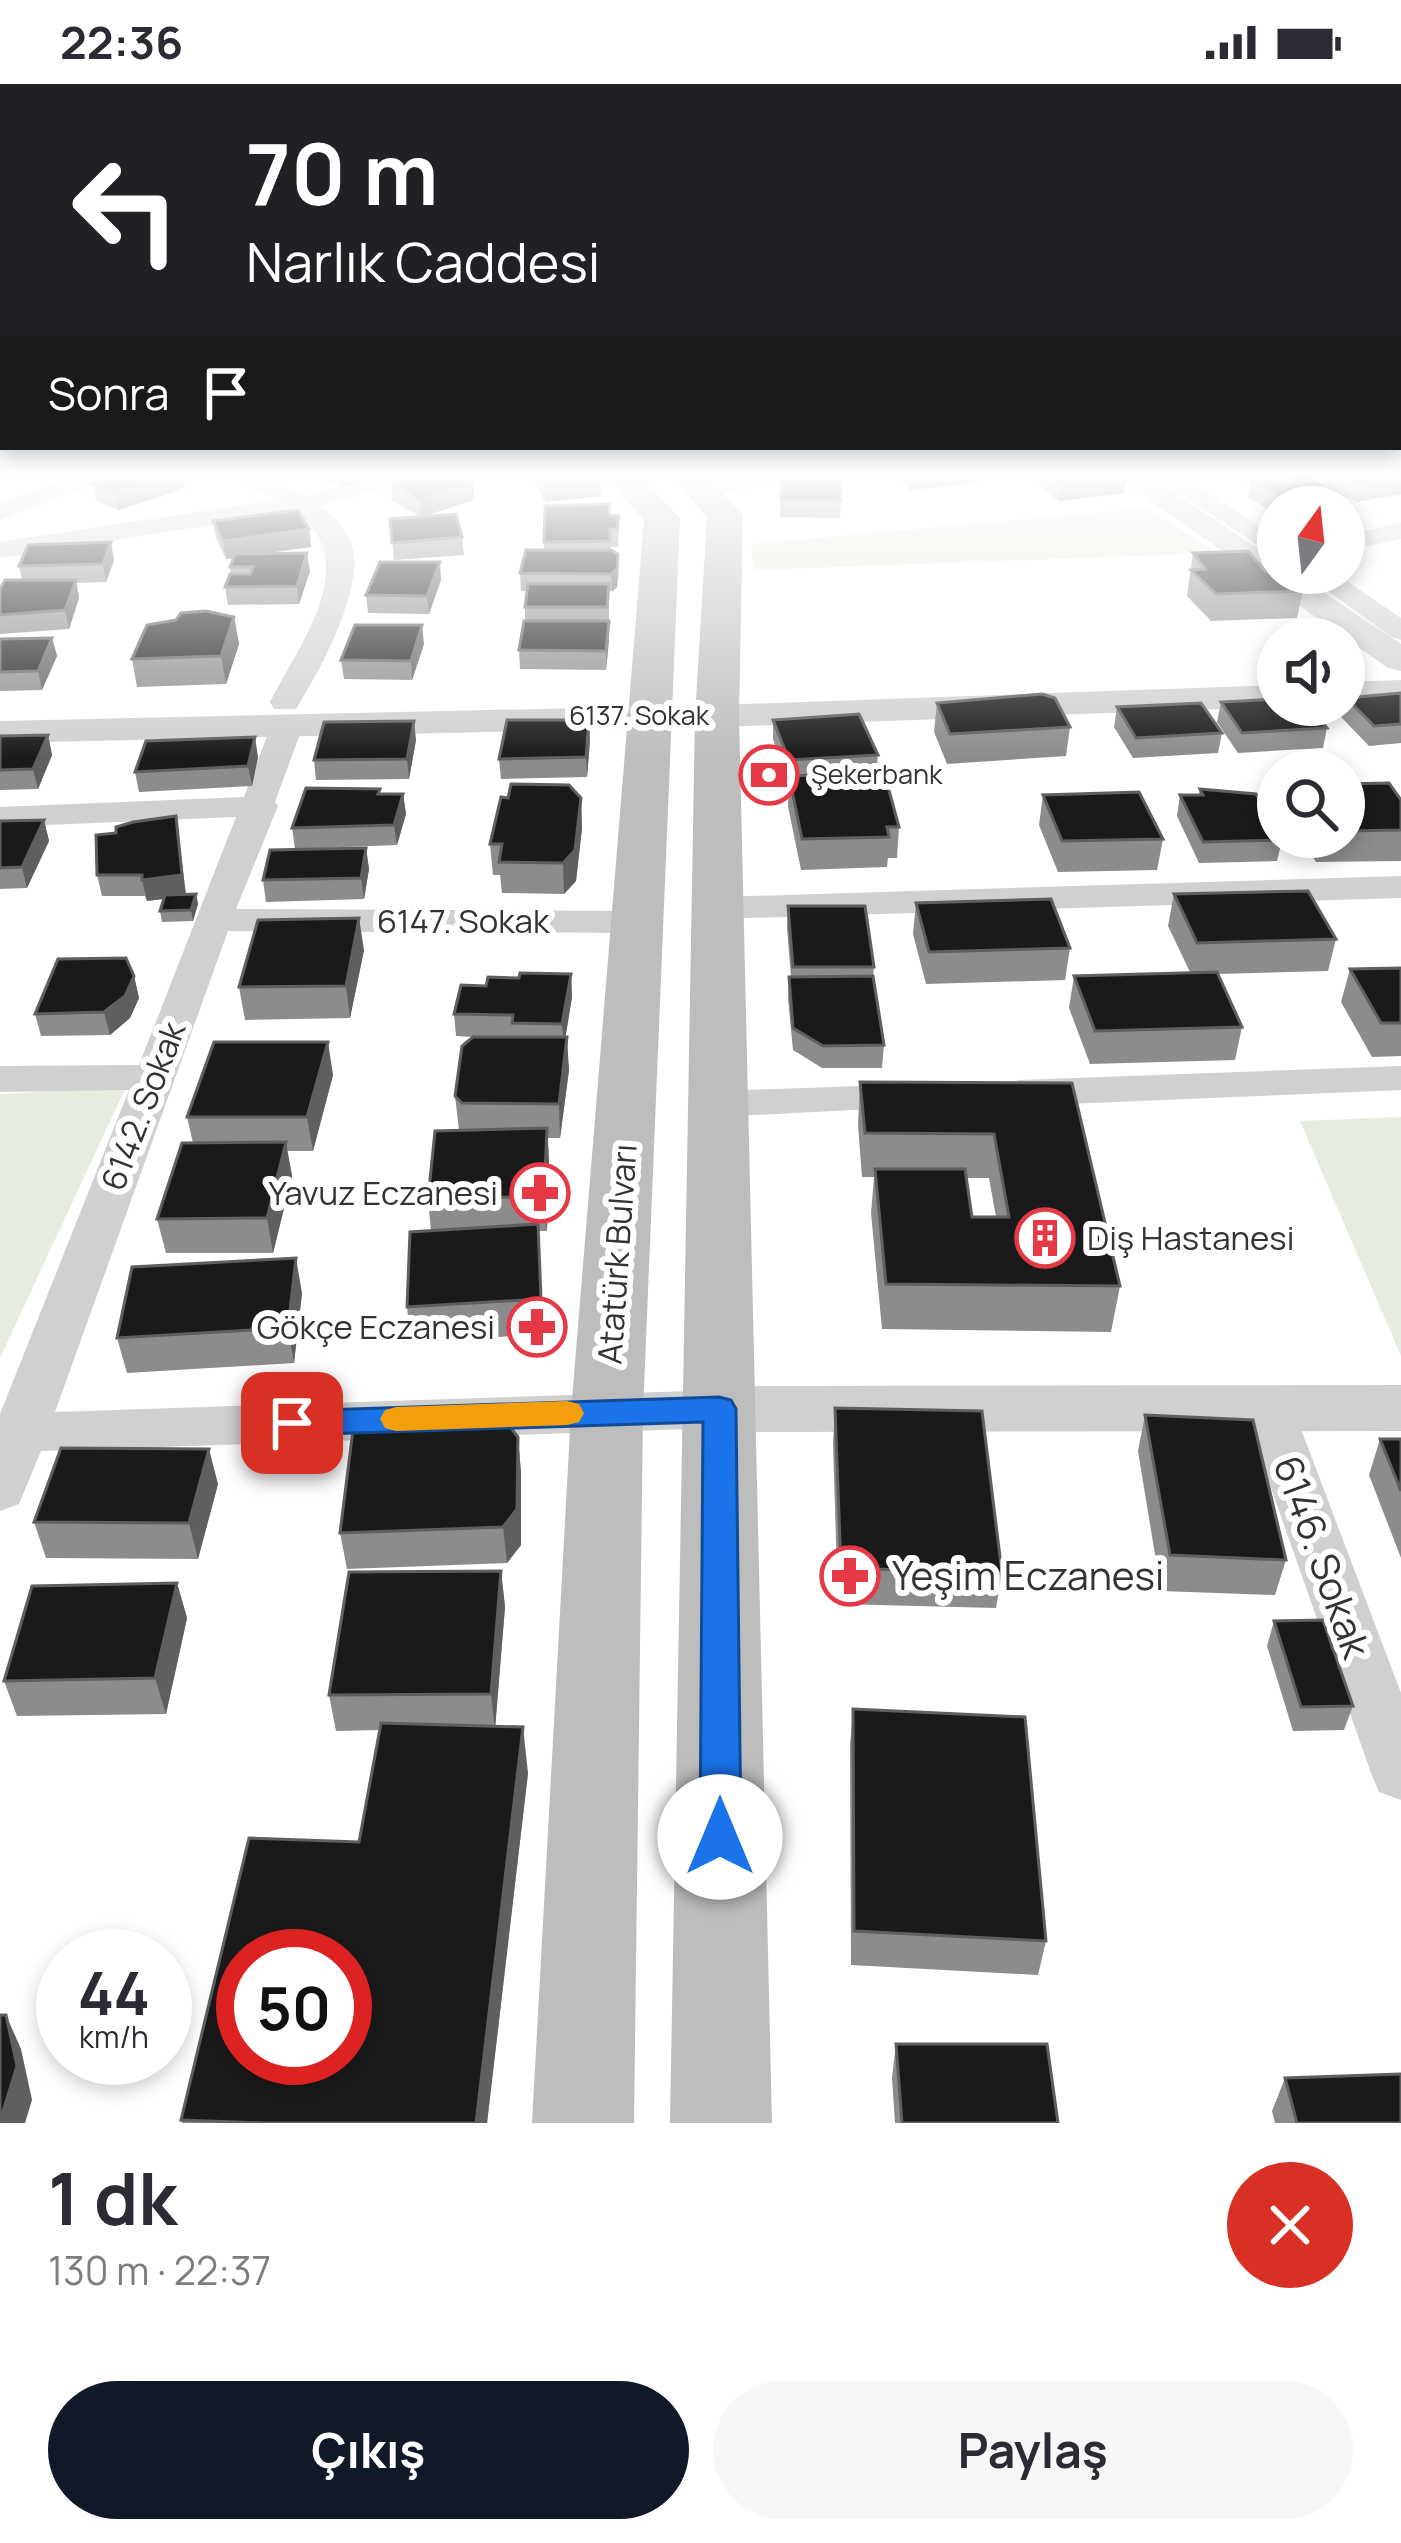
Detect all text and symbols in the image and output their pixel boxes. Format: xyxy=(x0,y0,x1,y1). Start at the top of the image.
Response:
text: 22:36 xyxy=(60,11,183,73)
text: 70 m xyxy=(246,115,438,230)
icon: left xyxy=(48,132,204,288)
text: Narlık Caddesi xyxy=(246,224,600,298)
icon: arrive xyxy=(193,360,259,426)
text: Sonra xyxy=(48,362,169,424)
north arrow xyxy=(1257,486,1365,594)
map controls xyxy=(1257,486,1365,858)
button: sound xyxy=(1257,618,1365,726)
street label: 6137. Sokak xyxy=(569,696,710,733)
bank icon: Şekerbank xyxy=(738,744,800,806)
button: search xyxy=(1257,750,1365,858)
place label: Şekerbank xyxy=(811,755,943,792)
street label: 6147. Sokak xyxy=(377,898,551,943)
street label: 6142. Sokak xyxy=(90,1014,196,1197)
street label: Atatürk Bulvarı xyxy=(586,1142,647,1366)
pharmacy icon: Yavuz Eczanesi xyxy=(509,1162,571,1224)
place label: Yavuz Eczanesi xyxy=(268,1170,498,1215)
building icon: Diş Hastanesi xyxy=(1014,1207,1076,1269)
place label: Diş Hastanesi xyxy=(1087,1215,1294,1260)
pharmacy icon: Gökçe Eczanesi xyxy=(506,1296,568,1358)
place label: Gökçe Eczanesi xyxy=(257,1304,495,1349)
pin xyxy=(241,1372,343,1474)
icon: arrive xyxy=(259,1390,325,1456)
street label: 6146. Sokak xyxy=(1261,1448,1385,1667)
pharmacy icon: Yeşim Eczanesi xyxy=(819,1545,881,1607)
place label: Yeşim Eczanesi xyxy=(892,1548,1164,1602)
position arrow xyxy=(657,1774,783,1900)
speed limit sign: 50 xyxy=(216,1929,372,2085)
text: 44 xyxy=(78,1951,150,2033)
text: km/h xyxy=(79,2016,149,2057)
text: 1 dk xyxy=(48,2148,177,2247)
button: close xyxy=(1227,2162,1353,2288)
text: 130 m · 22:37 xyxy=(48,2243,271,2297)
button: Çıkış xyxy=(48,2381,689,2519)
button: Paylaş xyxy=(713,2381,1353,2519)

